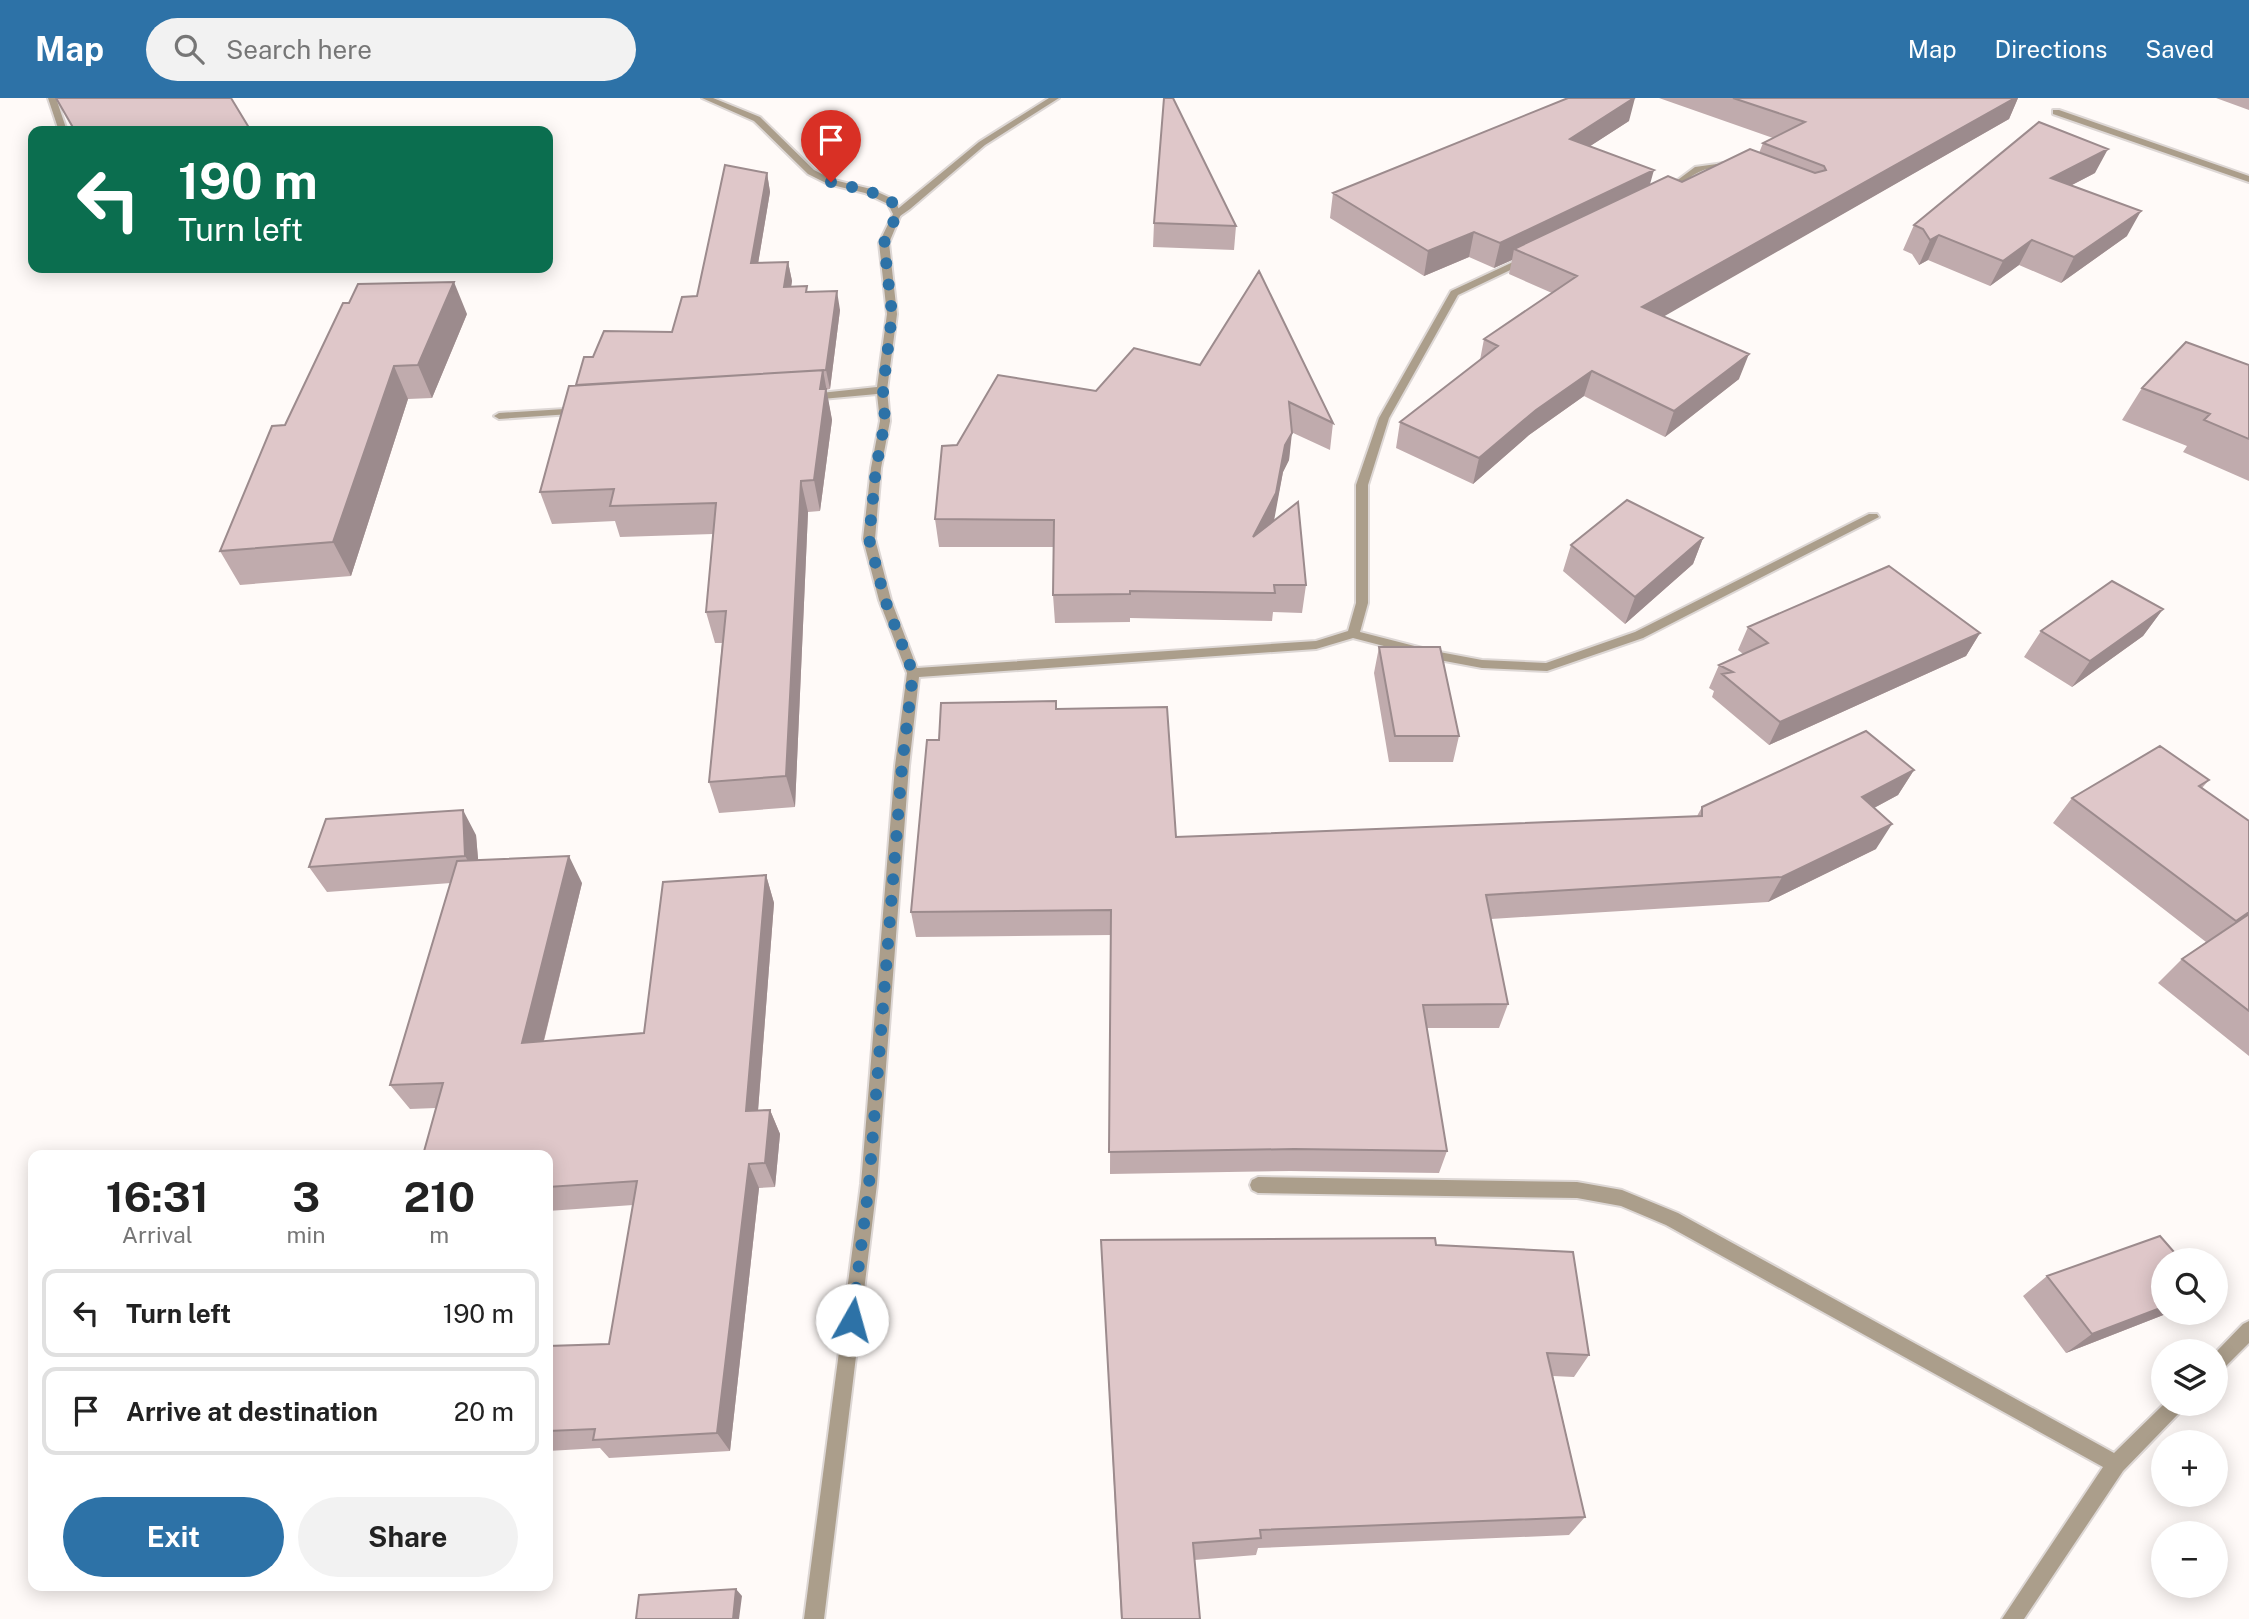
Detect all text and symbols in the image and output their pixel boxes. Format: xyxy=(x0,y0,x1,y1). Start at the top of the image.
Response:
search box xyxy=(146,18,636,81)
text: Map xyxy=(35,30,104,68)
icon: search xyxy=(170,30,208,68)
text: Search here xyxy=(226,34,372,65)
text: Map xyxy=(1908,35,1957,63)
text: Directions xyxy=(1995,35,2107,63)
text: Saved xyxy=(2145,35,2214,63)
pin xyxy=(801,110,861,182)
icon: arrive xyxy=(812,121,850,159)
text: 190 m xyxy=(178,152,318,210)
icon: left xyxy=(63,154,154,245)
text: Turn left xyxy=(178,211,303,248)
text: 16:31 xyxy=(106,1172,209,1221)
text: 3 xyxy=(292,1172,320,1221)
text: 210 xyxy=(403,1172,475,1221)
text: Arrival xyxy=(122,1221,193,1248)
text: min xyxy=(287,1221,326,1248)
text: m xyxy=(429,1221,449,1248)
map controls xyxy=(2151,1248,2228,1598)
button: search xyxy=(2151,1248,2228,1325)
position arrow xyxy=(815,1283,889,1357)
icon: left xyxy=(67,1294,105,1332)
text: Turn left xyxy=(126,1298,231,1329)
text: 190 m xyxy=(443,1298,514,1329)
button: layers xyxy=(2151,1339,2228,1416)
icon: arrive xyxy=(67,1392,105,1430)
text: Arrive at destination xyxy=(126,1396,378,1427)
text: 20 m xyxy=(454,1396,514,1427)
button: + xyxy=(2151,1430,2228,1507)
button: Exit xyxy=(63,1497,284,1577)
button: Share xyxy=(298,1497,518,1577)
button: − xyxy=(2151,1521,2228,1598)

